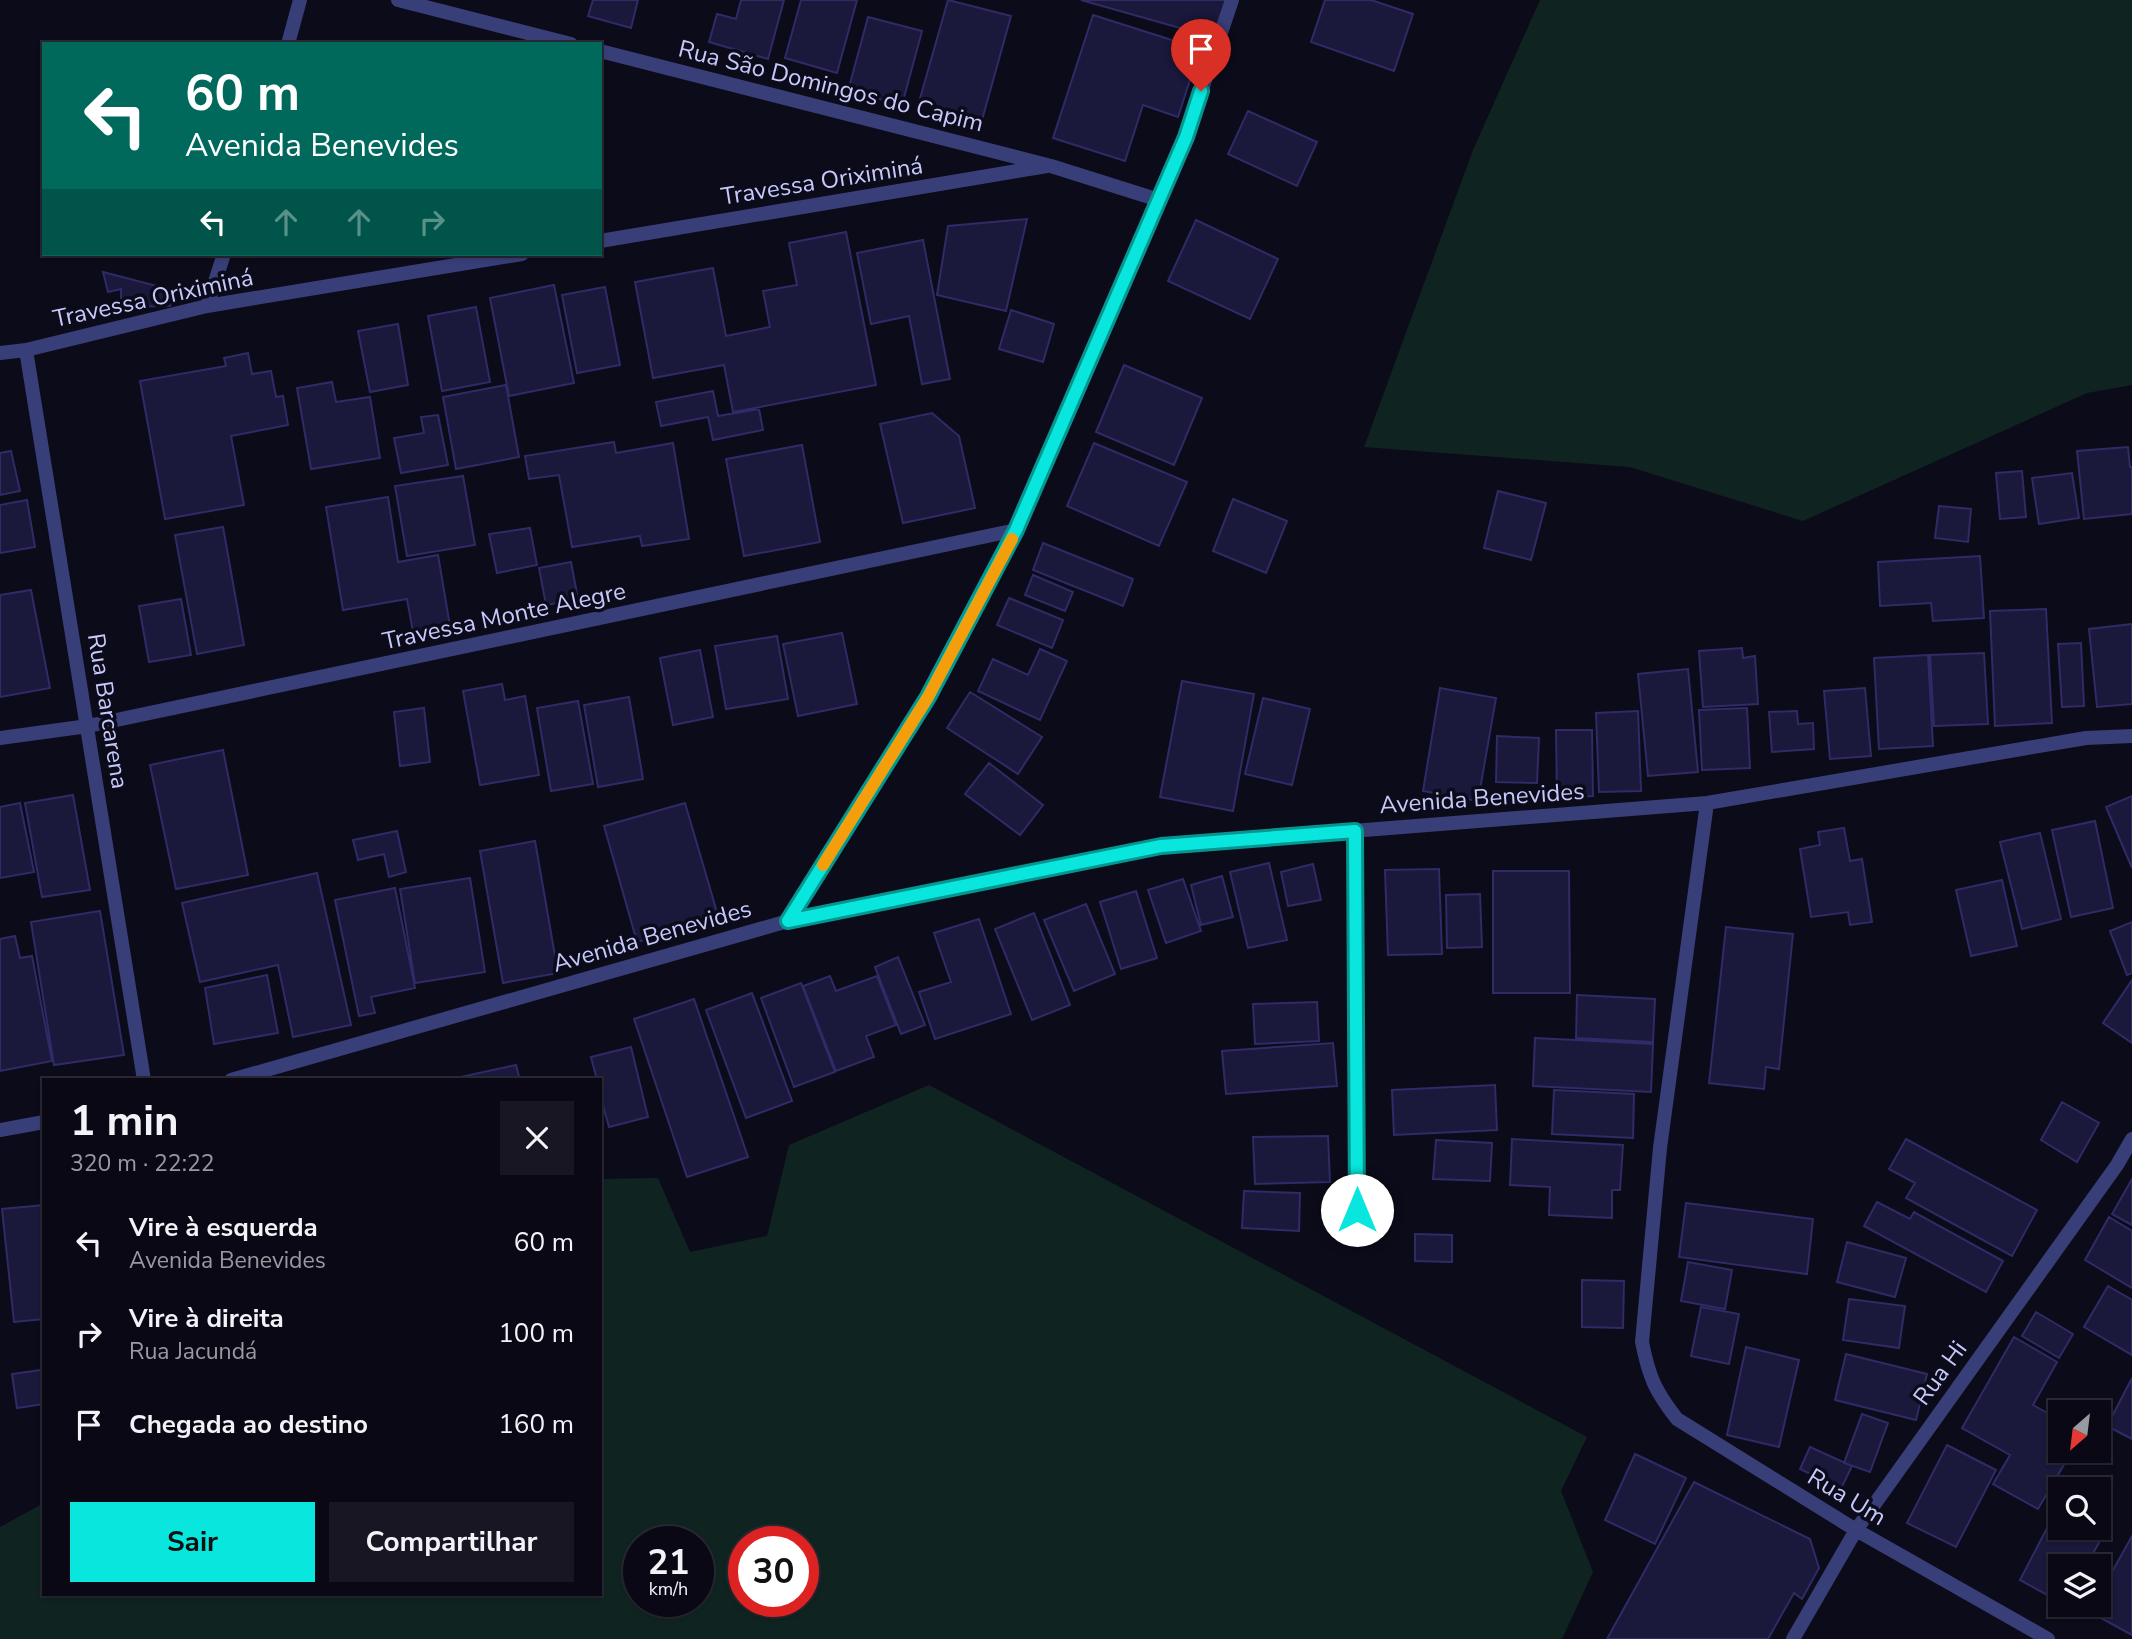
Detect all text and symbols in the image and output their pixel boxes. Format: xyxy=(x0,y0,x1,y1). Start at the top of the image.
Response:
pin xyxy=(1171,19,1231,91)
icon: arrive xyxy=(1182,30,1220,68)
street label: Rua São Domingos do Capim xyxy=(675,33,987,139)
text: 60 m xyxy=(185,60,300,127)
icon: left xyxy=(70,70,161,161)
text: Avenida Benevides xyxy=(185,124,459,167)
street label: Travessa Oriximiná xyxy=(719,149,925,213)
icon: left xyxy=(194,203,232,241)
icon: ahead xyxy=(267,203,305,241)
icon: ahead xyxy=(340,203,378,241)
icon: right xyxy=(413,203,451,241)
street label: Travessa Oriximiná xyxy=(50,261,256,335)
street label: Travessa Monte Alegre xyxy=(379,575,629,657)
street label: Rua Barcarena xyxy=(80,631,136,791)
street label: Avenida Benevides xyxy=(1378,775,1586,821)
street label: Avenida Benevides xyxy=(549,892,755,980)
text: 1 min xyxy=(70,1093,179,1150)
button: close xyxy=(500,1101,574,1175)
text: 320 m · 22:22 xyxy=(70,1148,215,1179)
position arrow xyxy=(1320,1173,1394,1247)
text: Vire à esquerda xyxy=(129,1210,318,1245)
icon: left xyxy=(70,1224,108,1262)
text: 60 m xyxy=(514,1225,574,1260)
text: Avenida Benevides xyxy=(129,1245,326,1276)
text: Vire à direita xyxy=(129,1301,284,1336)
icon: right xyxy=(70,1315,108,1353)
text: 100 m xyxy=(498,1316,574,1351)
street label: Rua Hi xyxy=(1906,1334,1974,1412)
text: Rua Jacundá xyxy=(129,1336,257,1367)
north arrow xyxy=(2048,1400,2110,1463)
map controls xyxy=(2048,1400,2111,1617)
icon: arrive xyxy=(70,1406,108,1444)
text: Chegada ao destino xyxy=(129,1407,368,1442)
text: 160 m xyxy=(498,1407,574,1442)
street label: Rua Um xyxy=(1802,1461,1892,1533)
button: search xyxy=(2048,1477,2111,1540)
button: Sair xyxy=(70,1502,315,1582)
button: Compartilhar xyxy=(329,1502,574,1582)
speed limit sign: 30 xyxy=(728,1526,819,1617)
text: 21 xyxy=(647,1539,690,1586)
button: layers xyxy=(2048,1554,2111,1617)
text: km/h xyxy=(649,1577,688,1601)

